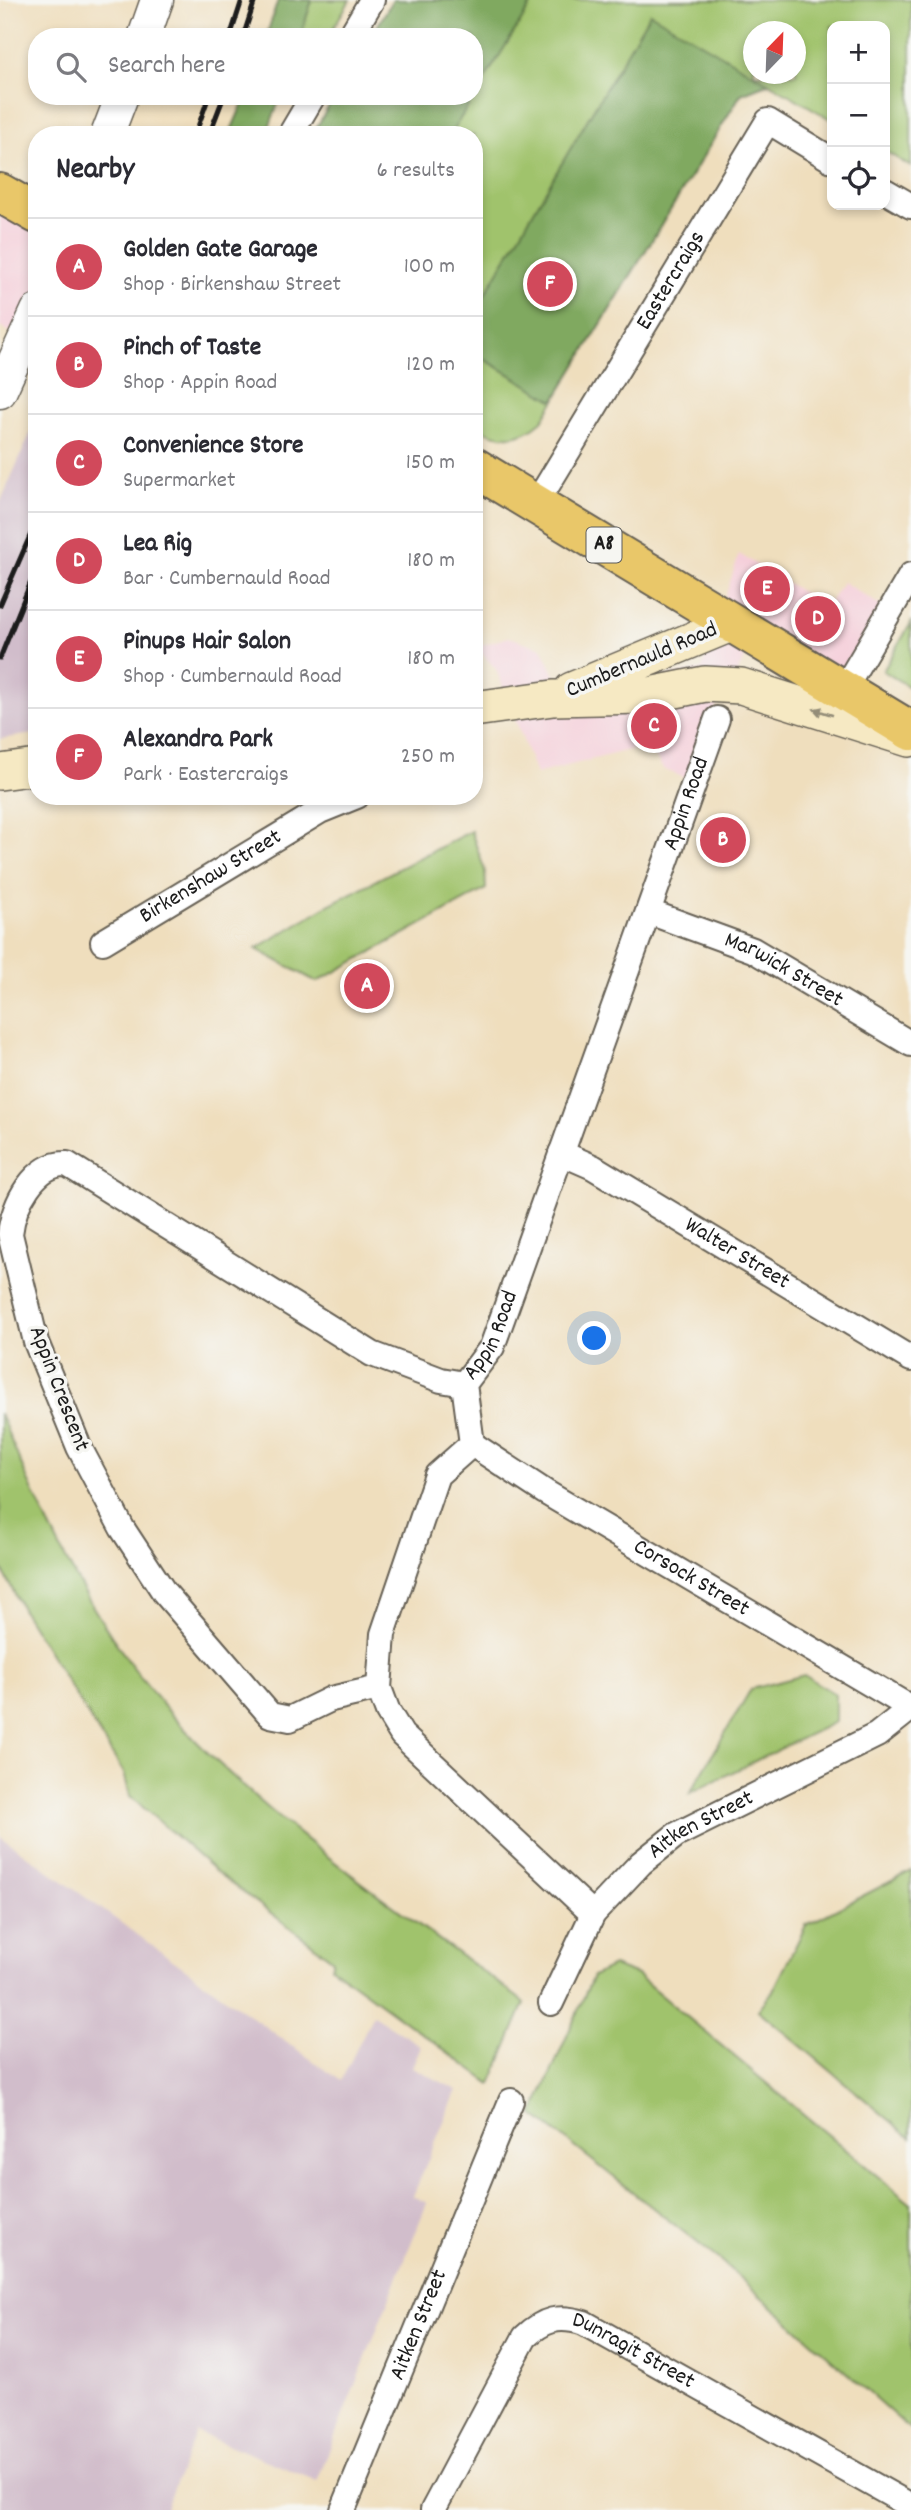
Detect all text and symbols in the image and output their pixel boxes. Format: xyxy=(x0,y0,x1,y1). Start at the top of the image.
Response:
north arrow xyxy=(743,21,806,84)
map controls xyxy=(827,21,890,210)
button: + xyxy=(827,21,890,84)
search box xyxy=(28,28,483,105)
icon: search xyxy=(52,48,90,86)
text: Search here xyxy=(108,48,226,85)
button: − xyxy=(827,84,890,147)
button: locate xyxy=(827,147,890,210)
text: Nearby xyxy=(56,150,134,193)
text: 6 results xyxy=(377,155,455,188)
street label: Eastercraigs xyxy=(628,225,714,337)
text: Golden Gate Garage xyxy=(123,232,318,269)
text: A xyxy=(73,251,85,284)
text: 100 m xyxy=(404,251,455,284)
pin: F xyxy=(527,258,573,310)
text: Shop · Birkenshaw Street xyxy=(123,269,341,302)
text: Pinch of Taste xyxy=(123,330,261,367)
text: B xyxy=(74,349,84,382)
text: 120 m xyxy=(406,349,455,382)
text: Shop · Appin Road xyxy=(123,367,277,400)
text: Convenience Store xyxy=(123,428,304,465)
text: C xyxy=(73,447,85,480)
text: 150 m xyxy=(406,447,455,480)
text: Supermarket xyxy=(123,465,235,498)
text: Lea Rig xyxy=(123,526,192,563)
road number: A8 xyxy=(586,528,622,562)
text: D xyxy=(73,545,85,578)
text: 180 m xyxy=(407,545,455,578)
text: Bar · Cumbernauld Road xyxy=(123,563,331,596)
pin: E xyxy=(744,563,790,615)
pin: D xyxy=(795,593,841,645)
street label: Cumbernauld Road xyxy=(561,614,723,708)
text: Pinups Hair Salon xyxy=(123,624,291,661)
text: E xyxy=(74,643,84,676)
text: 180 m xyxy=(407,643,455,676)
text: Shop · Cumbernauld Road xyxy=(123,661,342,694)
pin: C xyxy=(631,700,677,752)
one-way arrow xyxy=(812,706,833,717)
text: Alexandra Park xyxy=(123,722,273,759)
text: F xyxy=(74,741,84,774)
text: 250 m xyxy=(401,741,455,774)
street label: Appin Road xyxy=(655,753,718,855)
text: Park · Eastercraigs xyxy=(123,759,289,792)
pin: B xyxy=(700,814,746,866)
street label: Birkenshaw Street xyxy=(133,821,288,933)
street label: Marwick Street xyxy=(720,924,849,1016)
pin: A xyxy=(344,960,390,1012)
street label: Walter Street xyxy=(678,1209,796,1298)
street label: Appin Road xyxy=(456,1286,527,1388)
street label: Appin Crescent xyxy=(19,1321,97,1457)
your location xyxy=(577,1321,611,1355)
street label: Corsock Street xyxy=(627,1531,755,1625)
street label: Aitken Street xyxy=(641,1782,760,1868)
street label: Aitken Street xyxy=(382,2265,456,2385)
street label: Dunragit Street xyxy=(569,2304,701,2398)

